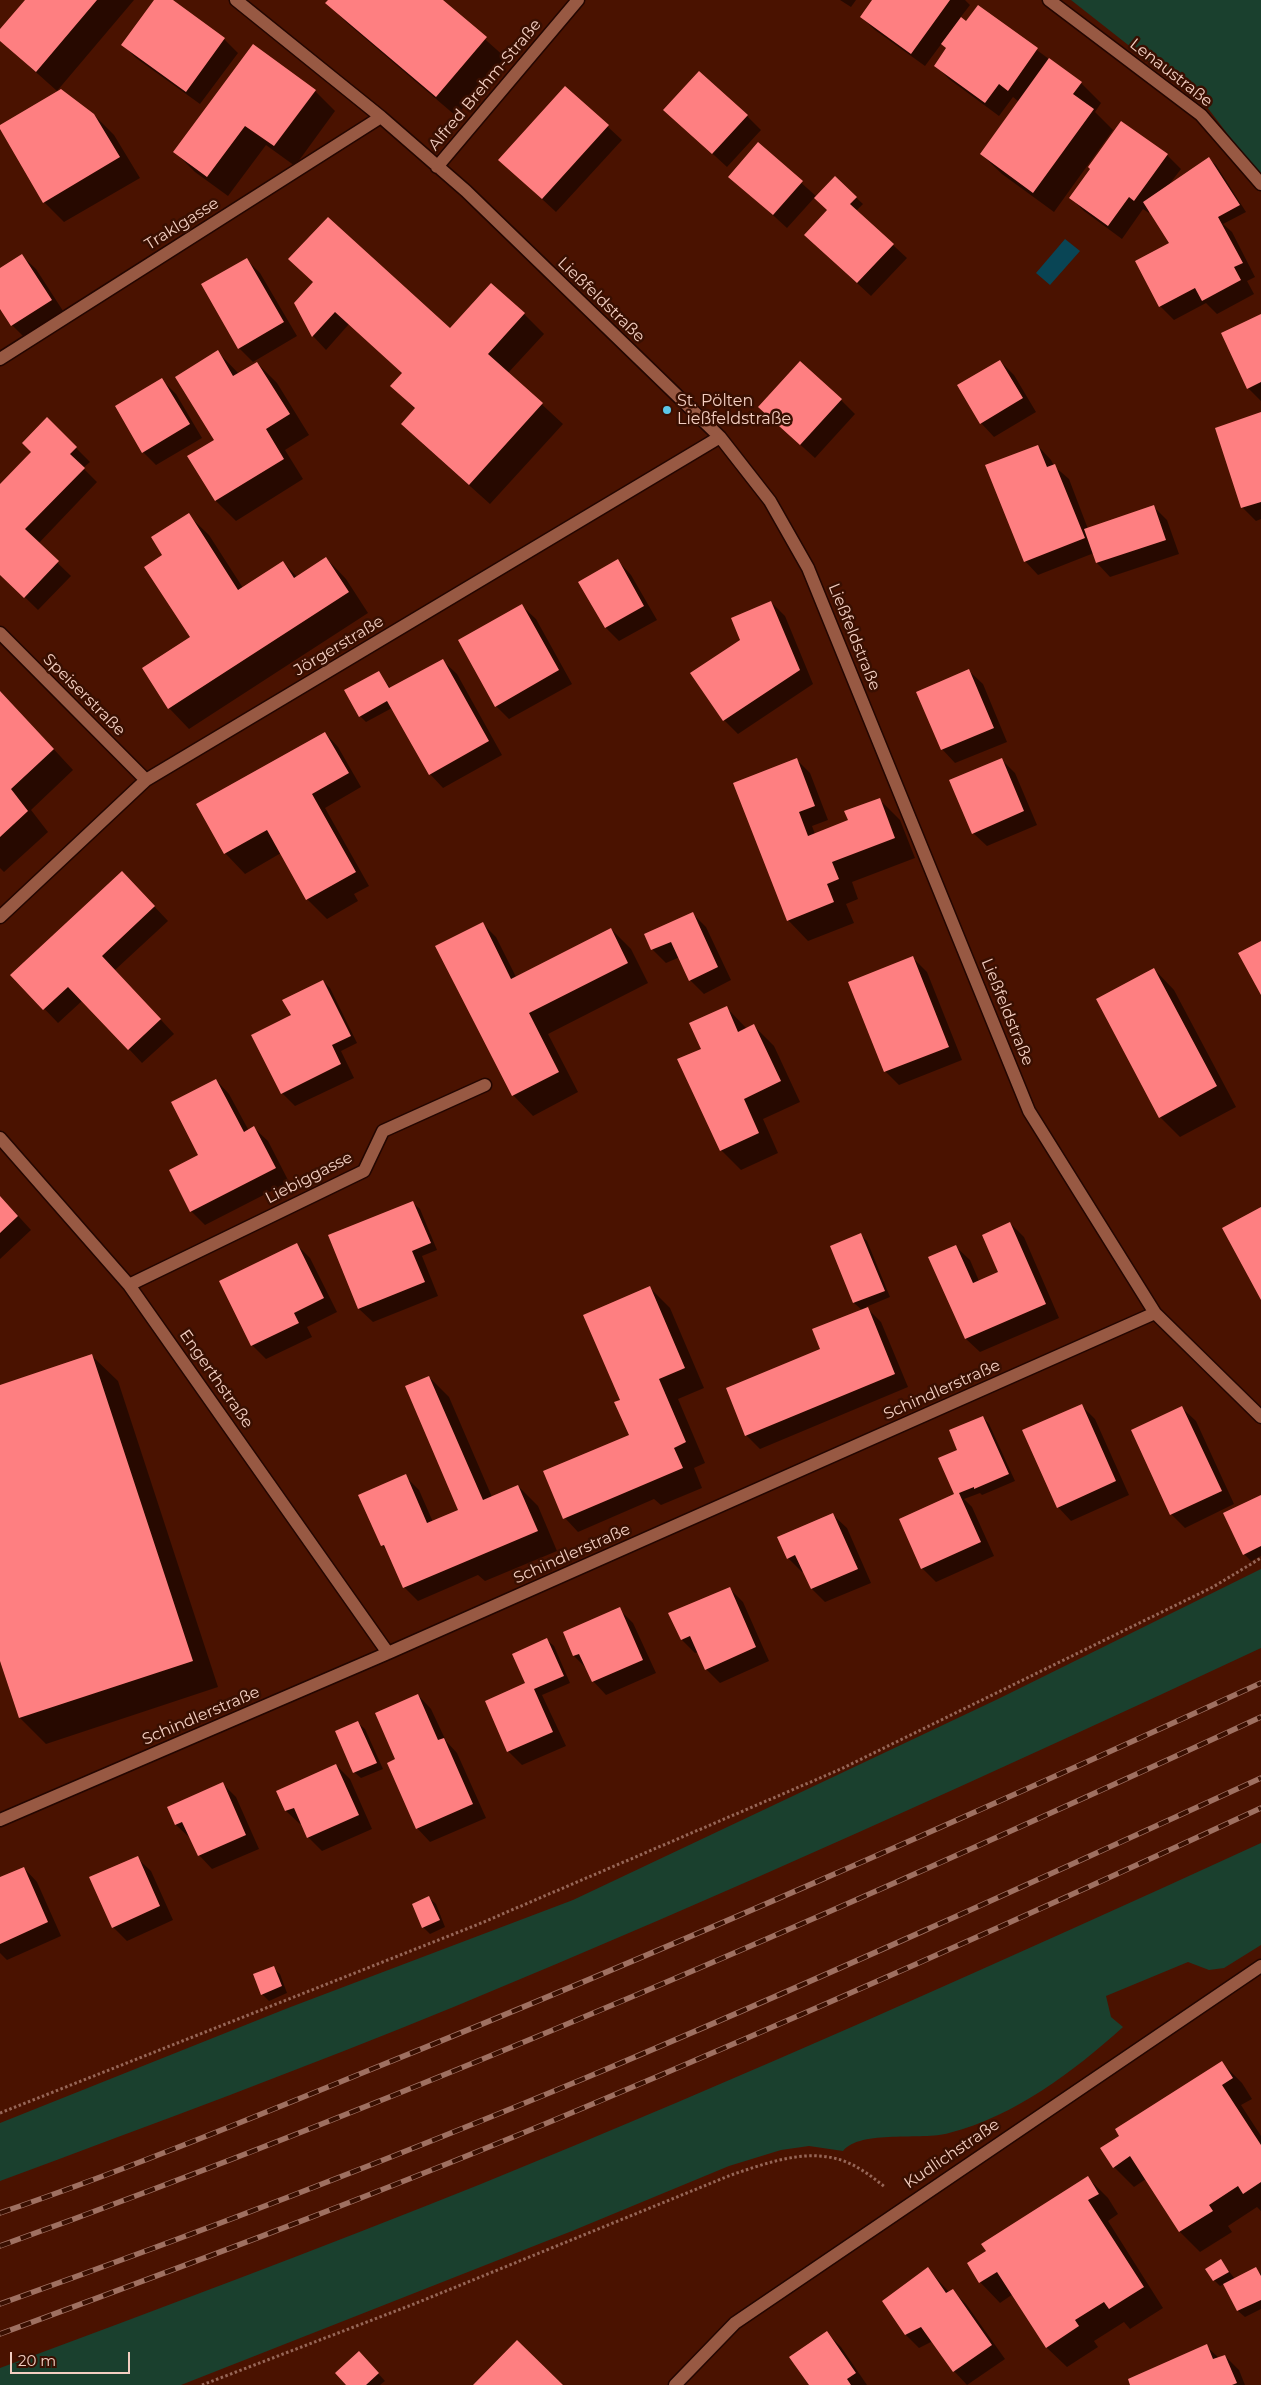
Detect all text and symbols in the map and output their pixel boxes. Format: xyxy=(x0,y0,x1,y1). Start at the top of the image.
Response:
street label: Alfred Brehm-Straße xyxy=(424,15,546,155)
street label: Lenaustraße xyxy=(1126,35,1216,111)
street label: Traklgasse xyxy=(141,194,223,254)
street label: Ließfeldstraße xyxy=(553,253,649,347)
place label: St. Pölten Ließfeldstraße xyxy=(677,391,791,429)
marker: St. Pölten Ließfeldstraße xyxy=(661,404,673,416)
street label: Ließfeldstraße xyxy=(824,581,884,693)
street label: Jörgerstraße xyxy=(291,612,387,680)
street label: Speiserstraße xyxy=(39,650,129,740)
street label: Ließfeldstraße xyxy=(977,956,1037,1068)
street label: Liebiggasse xyxy=(262,1148,356,1208)
street label: Engerthstraße xyxy=(175,1326,257,1432)
street label: Schindlerstraße xyxy=(881,1356,1003,1424)
street label: Schindlerstraße xyxy=(511,1520,633,1588)
street label: Schindlerstraße xyxy=(139,1683,263,1749)
street label: Kudlichstraße xyxy=(901,2115,1003,2193)
scale bar xyxy=(12,2342,132,2374)
text: 20 m xyxy=(18,2351,56,2370)

